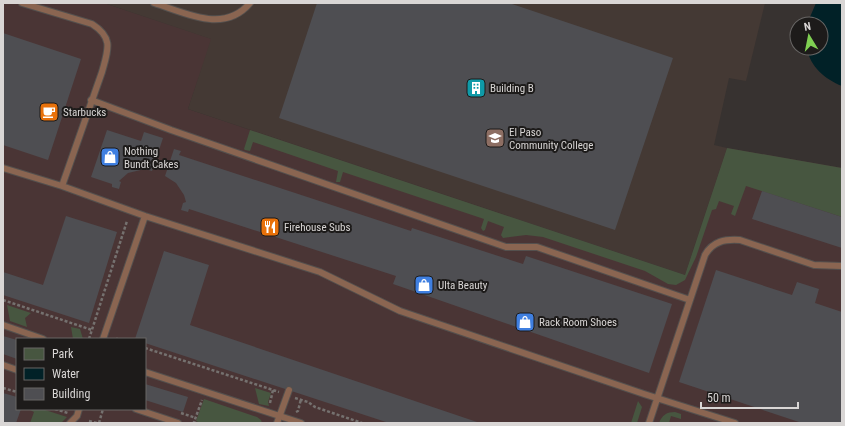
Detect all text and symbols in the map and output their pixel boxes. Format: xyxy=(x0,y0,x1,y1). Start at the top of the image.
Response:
north arrow xyxy=(789,16,829,56)
text: N xyxy=(803,20,812,34)
building icon: Building B xyxy=(465,77,487,99)
place label: Building B xyxy=(490,82,534,95)
cafe icon: Starbucks xyxy=(38,101,60,123)
place label: Starbucks xyxy=(63,106,106,119)
place label: El Paso Community College xyxy=(509,126,593,152)
school or university icon: El Paso Community College xyxy=(484,127,506,149)
place label: Nothing Bundt Cakes xyxy=(124,145,178,171)
shop icon: Nothing Bundt Cakes xyxy=(99,146,121,168)
restaurant icon: Firehouse Subs xyxy=(259,216,281,238)
place label: Firehouse Subs xyxy=(284,221,351,234)
shop icon: Ulta Beauty xyxy=(413,274,435,296)
place label: Ulta Beauty xyxy=(438,279,488,292)
shop icon: Rack Room Shoes xyxy=(514,311,536,333)
place label: Rack Room Shoes xyxy=(539,316,617,329)
legend xyxy=(16,338,146,410)
text: Park xyxy=(52,347,74,361)
text: Water xyxy=(52,367,80,381)
scale bar xyxy=(701,384,798,410)
text: Building xyxy=(52,387,90,401)
text: 50 m xyxy=(707,391,731,405)

